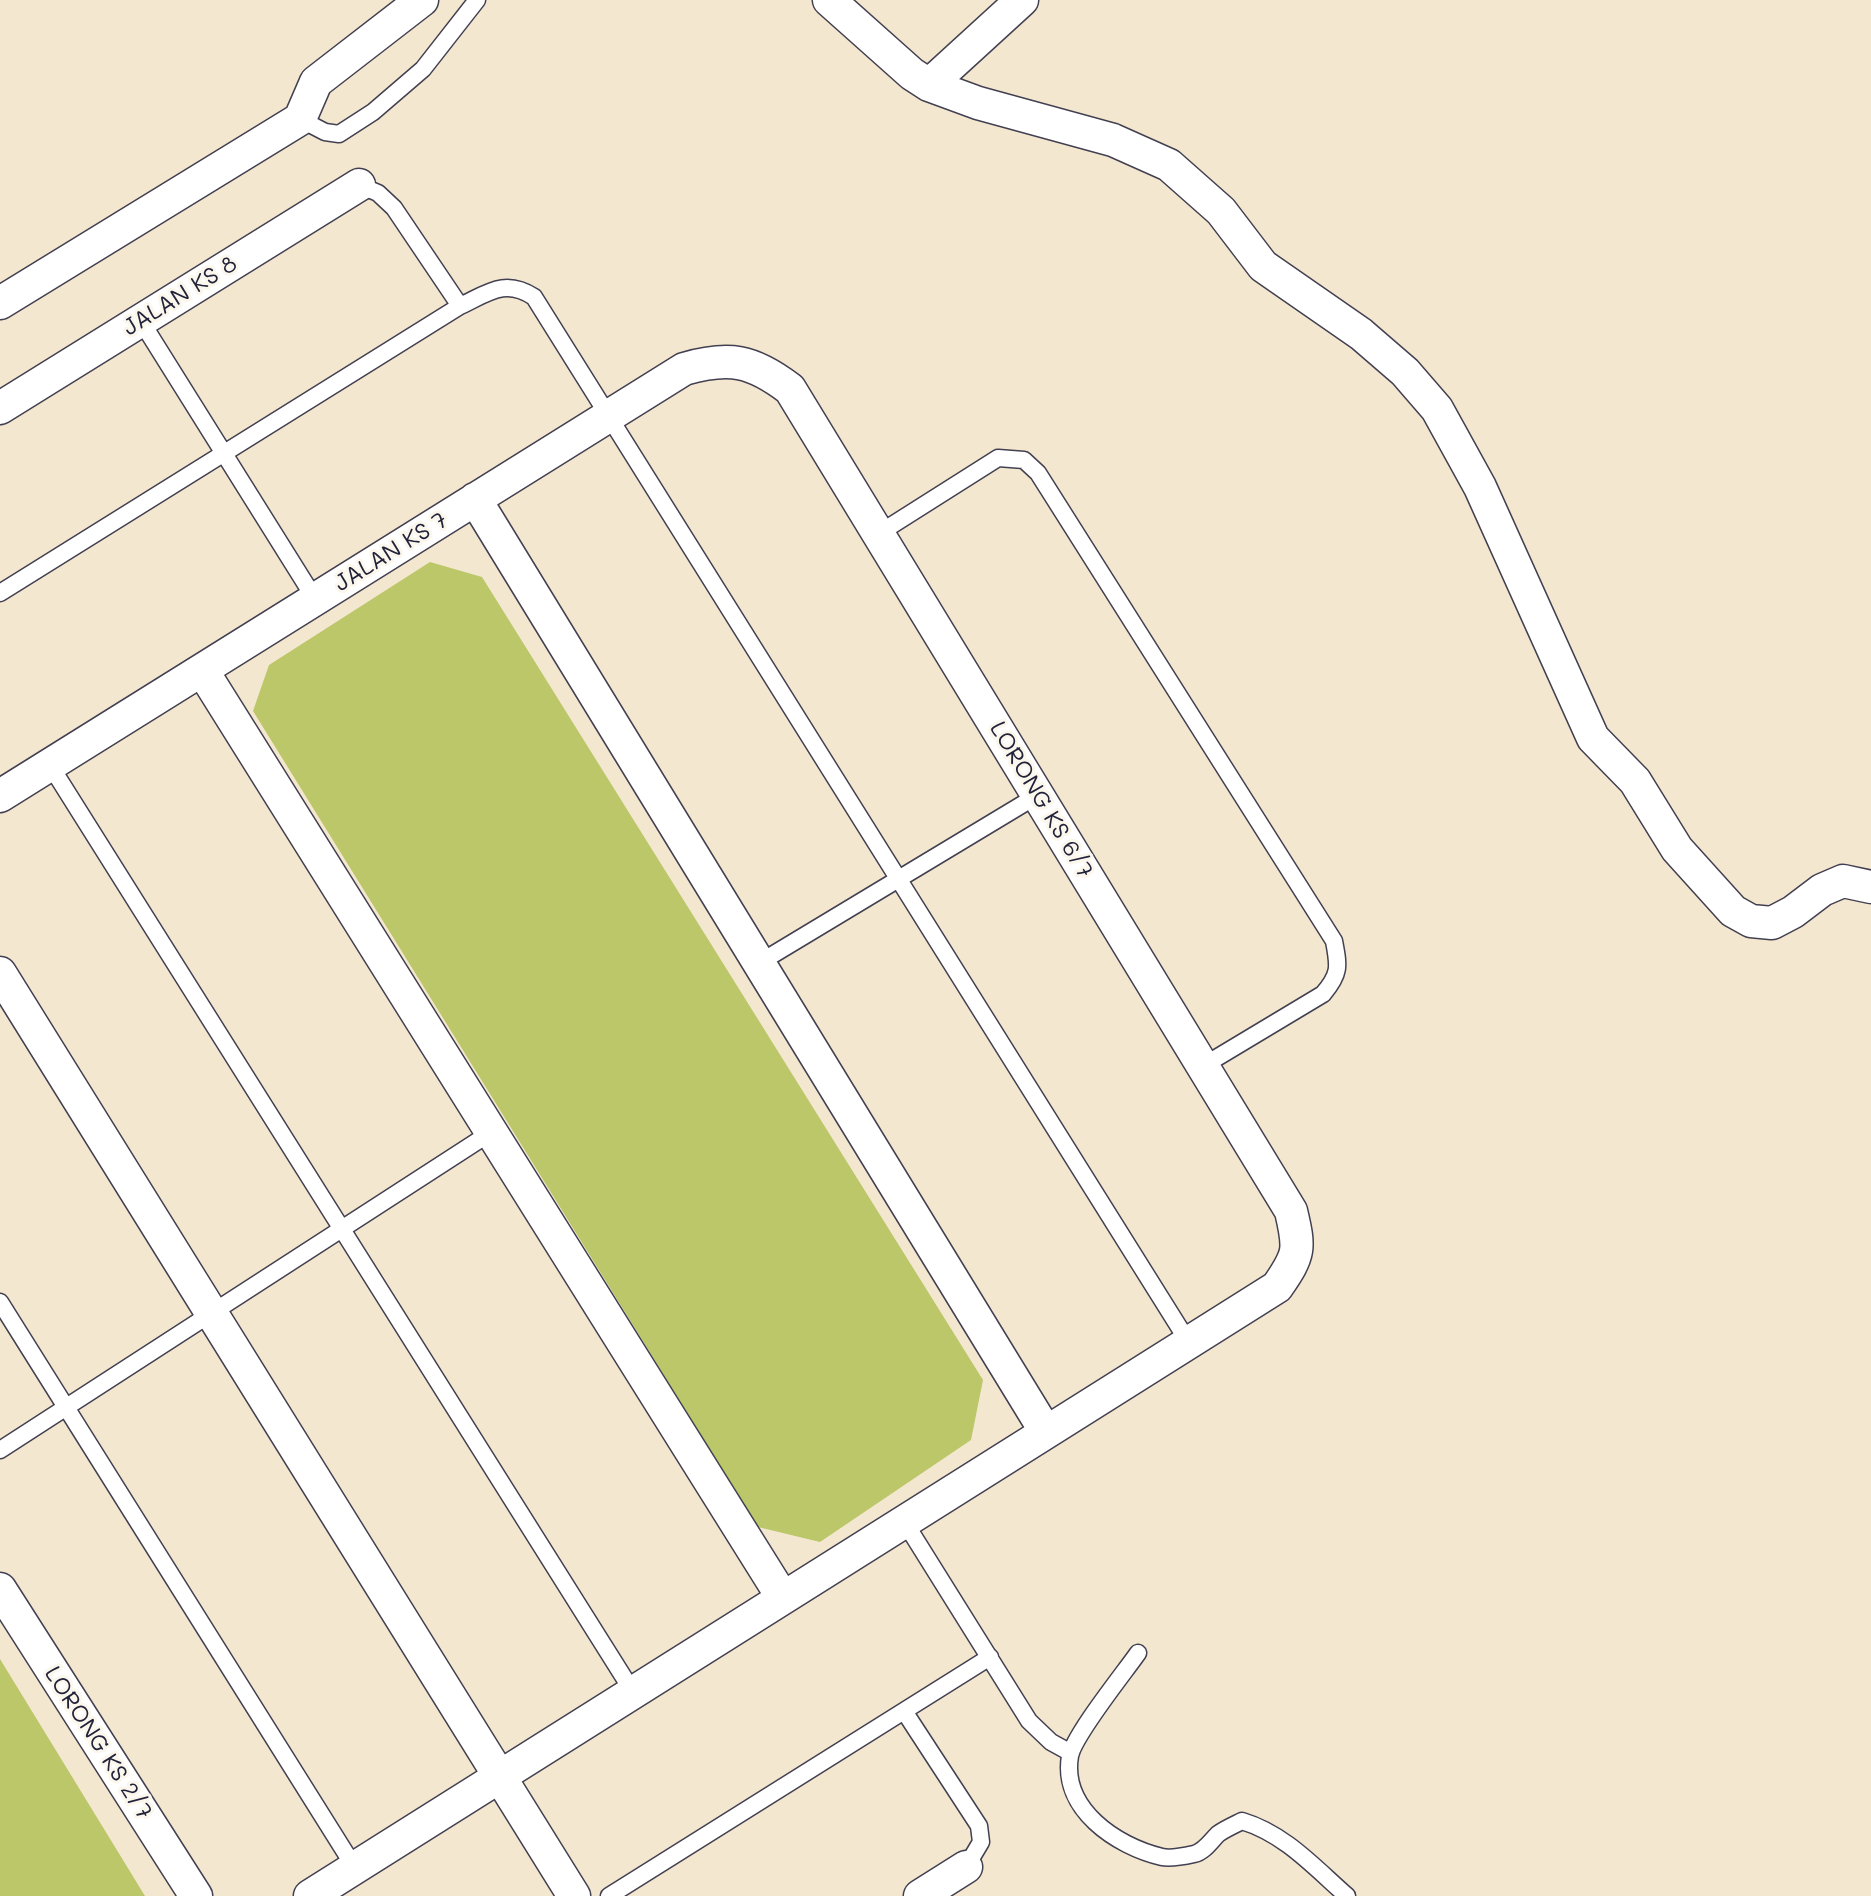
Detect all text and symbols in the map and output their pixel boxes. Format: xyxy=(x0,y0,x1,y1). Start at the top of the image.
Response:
street label: JALAN KS 8 xyxy=(118,250,242,342)
street label: JALAN KS 7 xyxy=(329,506,453,598)
street label: LORONG KS 6/7 xyxy=(983,717,1099,883)
street label: LORONG KS 2/7 xyxy=(38,1661,158,1825)

